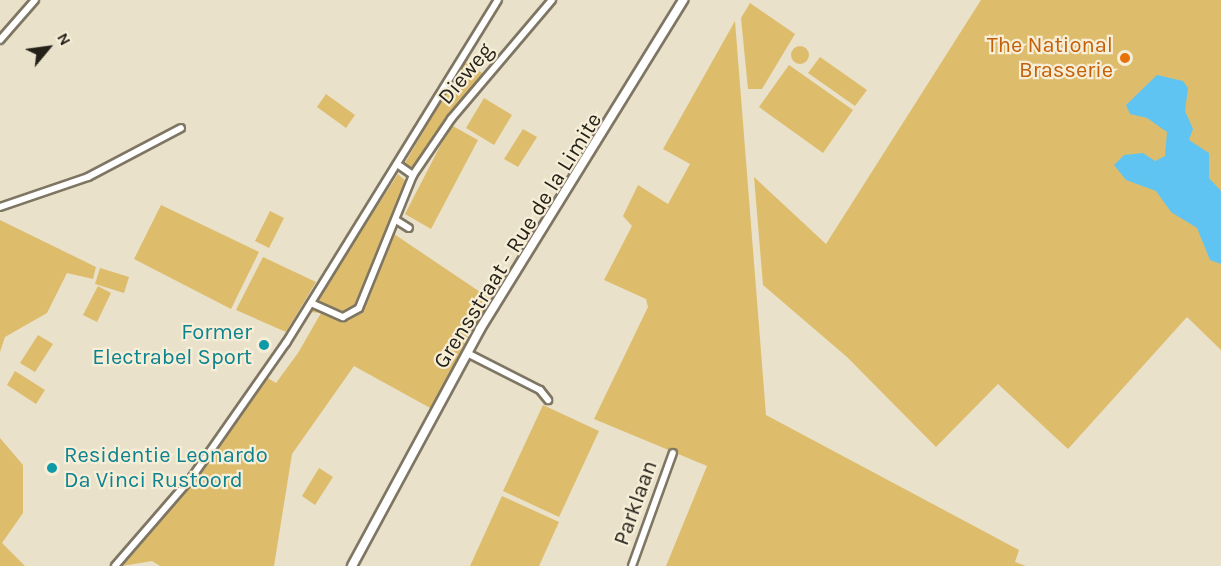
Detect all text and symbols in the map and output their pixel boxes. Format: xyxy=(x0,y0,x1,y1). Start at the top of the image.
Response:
north arrow xyxy=(18,18,78,78)
text: N xyxy=(53,29,75,49)
place label: The National Brasserie xyxy=(987,32,1113,84)
street label: Dieweg xyxy=(433,38,499,110)
marker: The National Brasserie xyxy=(1118,51,1132,65)
street label: Grensstraat - Rue de la Limite xyxy=(428,108,608,374)
place label: Former Electrabel Sport xyxy=(92,319,252,370)
marker: Former Electrabel Sport xyxy=(257,338,271,352)
place label: Residentie Leonardo Da Vinci Rustoord xyxy=(64,442,268,494)
street label: Parklaan xyxy=(608,457,664,549)
marker: Residentie Leonardo Da Vinci Rustoord xyxy=(45,461,59,475)

